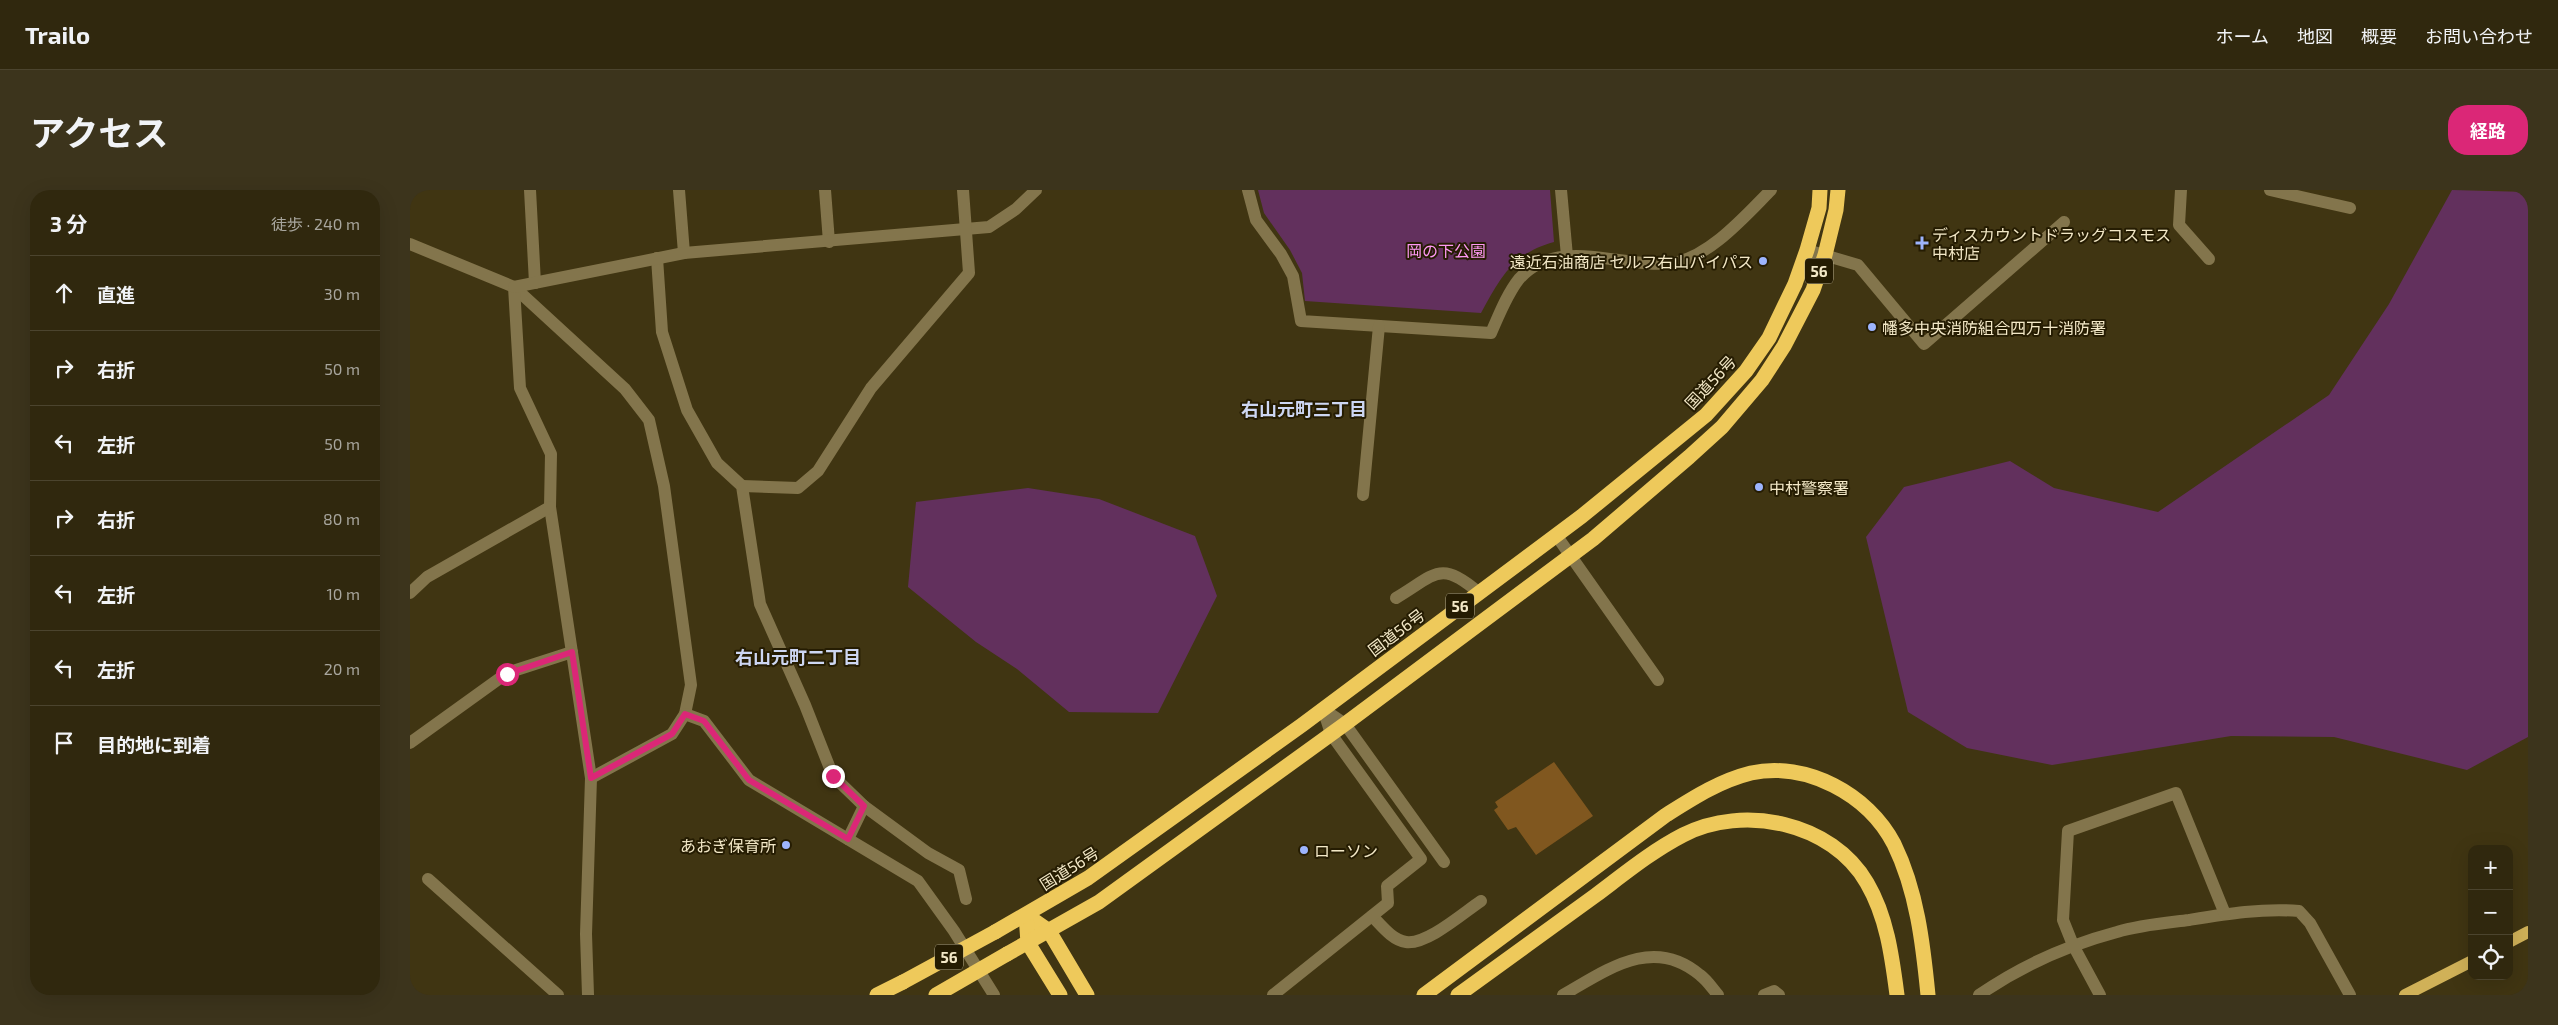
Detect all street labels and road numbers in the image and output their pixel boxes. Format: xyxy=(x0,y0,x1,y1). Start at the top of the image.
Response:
road number: 56 xyxy=(1805,258,1833,284)
street label: 国道56号 xyxy=(1681,351,1739,413)
road number: 56 xyxy=(1446,594,1474,618)
street label: 国道56号 xyxy=(1364,605,1428,659)
street label: 国道56号 xyxy=(1036,843,1102,893)
road number: 56 xyxy=(935,944,963,970)

